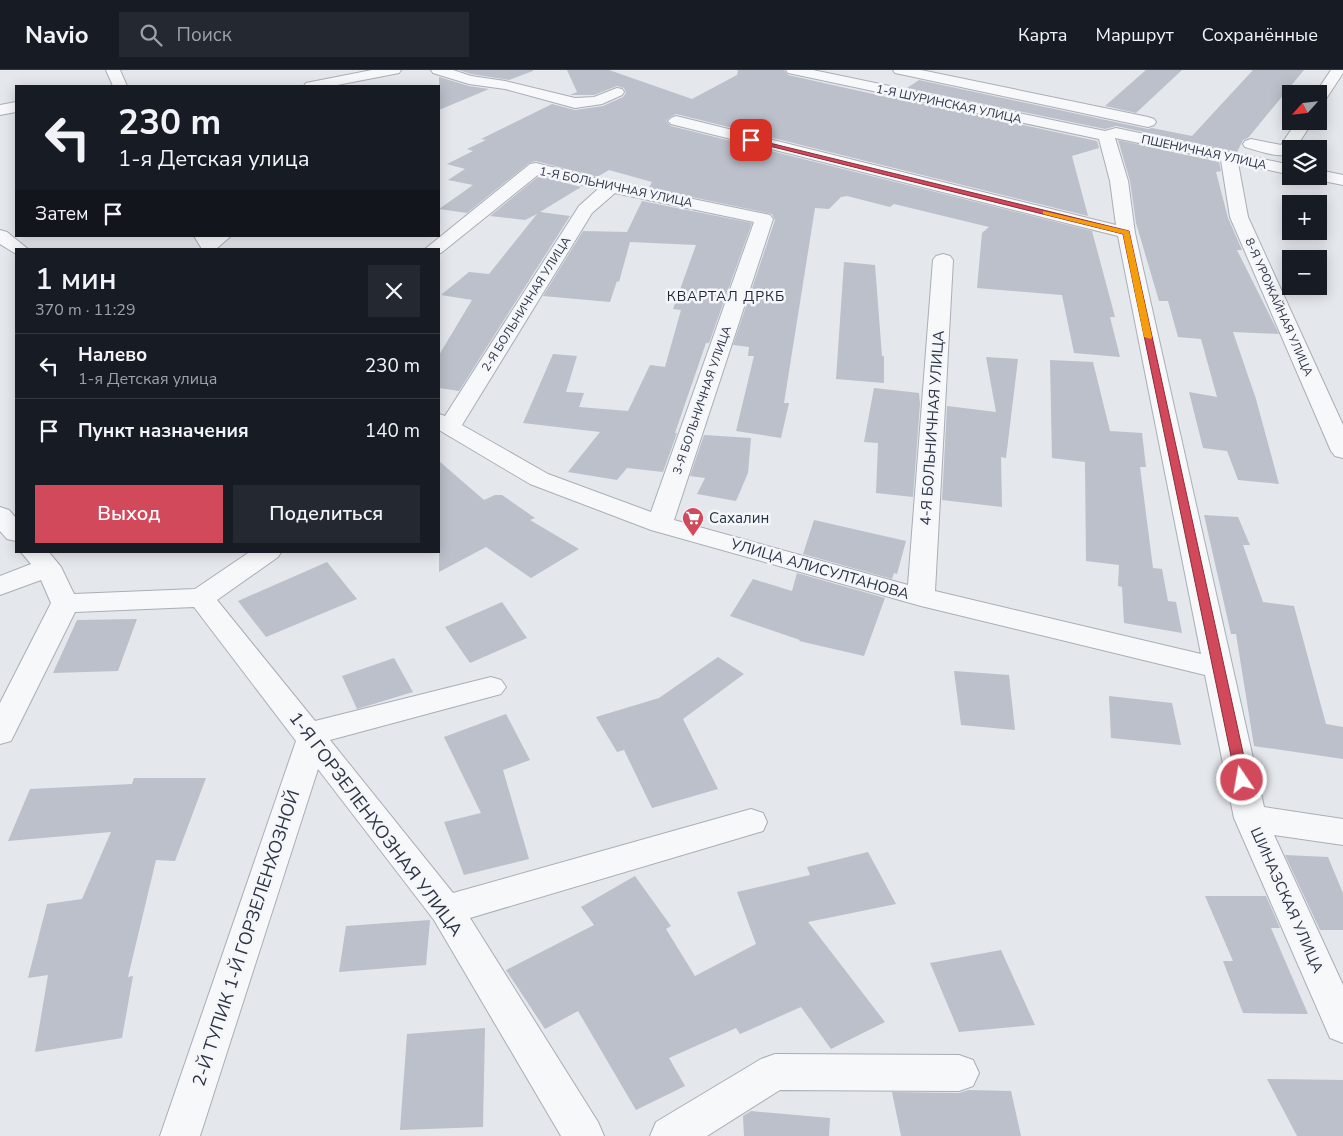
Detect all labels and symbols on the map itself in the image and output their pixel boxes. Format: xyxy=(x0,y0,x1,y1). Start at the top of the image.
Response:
street label: 1-Я ШУРИНСКАЯ УЛИЦА xyxy=(875,81,1024,127)
north arrow xyxy=(1282,85,1328,130)
pin xyxy=(730,119,772,161)
street label: ПШЕНИЧНАЯ УЛИЦА xyxy=(1140,131,1268,173)
street label: 1-Я БОЛЬНИЧНАЯ УЛИЦА xyxy=(538,163,694,211)
street label: 2-Я БОЛЬНИЧНАЯ УЛИЦА xyxy=(478,233,574,374)
street label: 8-Я УРОЖАЙНАЯ УЛИЦА xyxy=(1241,235,1317,379)
district label: КВАРТАЛ ДРКБ xyxy=(667,287,785,306)
street label: 3-Я БОЛЬНИЧНАЯ УЛИЦА xyxy=(669,323,735,476)
street label: 4-Я БОЛЬНИЧНАЯ УЛИЦА xyxy=(915,330,949,526)
supermarket icon: Сахалин xyxy=(681,506,705,537)
place label: Сахалин xyxy=(709,508,769,528)
street label: УЛИЦА АЛИСУЛТАНОВА xyxy=(727,534,912,604)
street label: 1-Я ГОРЗЕЛЕНХОЗНАЯ УЛИЦА xyxy=(284,707,468,941)
position arrow xyxy=(1215,753,1267,805)
street label: 2-Й ТУПИК 1-Й ГОРЗЕЛЕНХОЗНОЙ xyxy=(187,787,305,1089)
street label: ШИНАЗСКАЯ УЛИЦА xyxy=(1246,824,1328,976)

